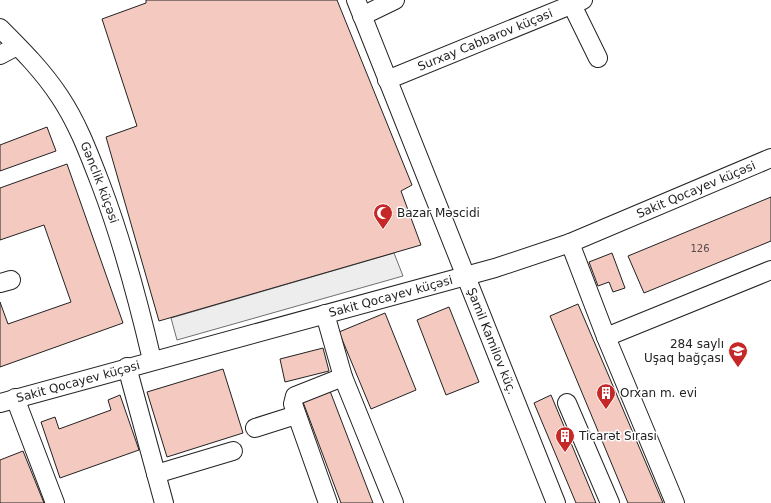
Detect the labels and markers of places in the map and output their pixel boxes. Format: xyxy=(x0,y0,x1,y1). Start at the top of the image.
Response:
mosque icon: Bazar Məscidi xyxy=(372,202,394,230)
place label: Bazar Məscidi xyxy=(397,206,480,220)
place label: 284 saylı Uşaq bağçası xyxy=(644,337,724,365)
school or university icon: 284 saylı Uşaq bağçası xyxy=(727,340,749,368)
building icon: Orxan m. evi xyxy=(595,382,617,410)
place label: Orxan m. evi xyxy=(620,386,697,400)
building icon: Ticarət Sırası xyxy=(554,425,576,453)
place label: Ticarət Sırası xyxy=(578,429,657,443)

